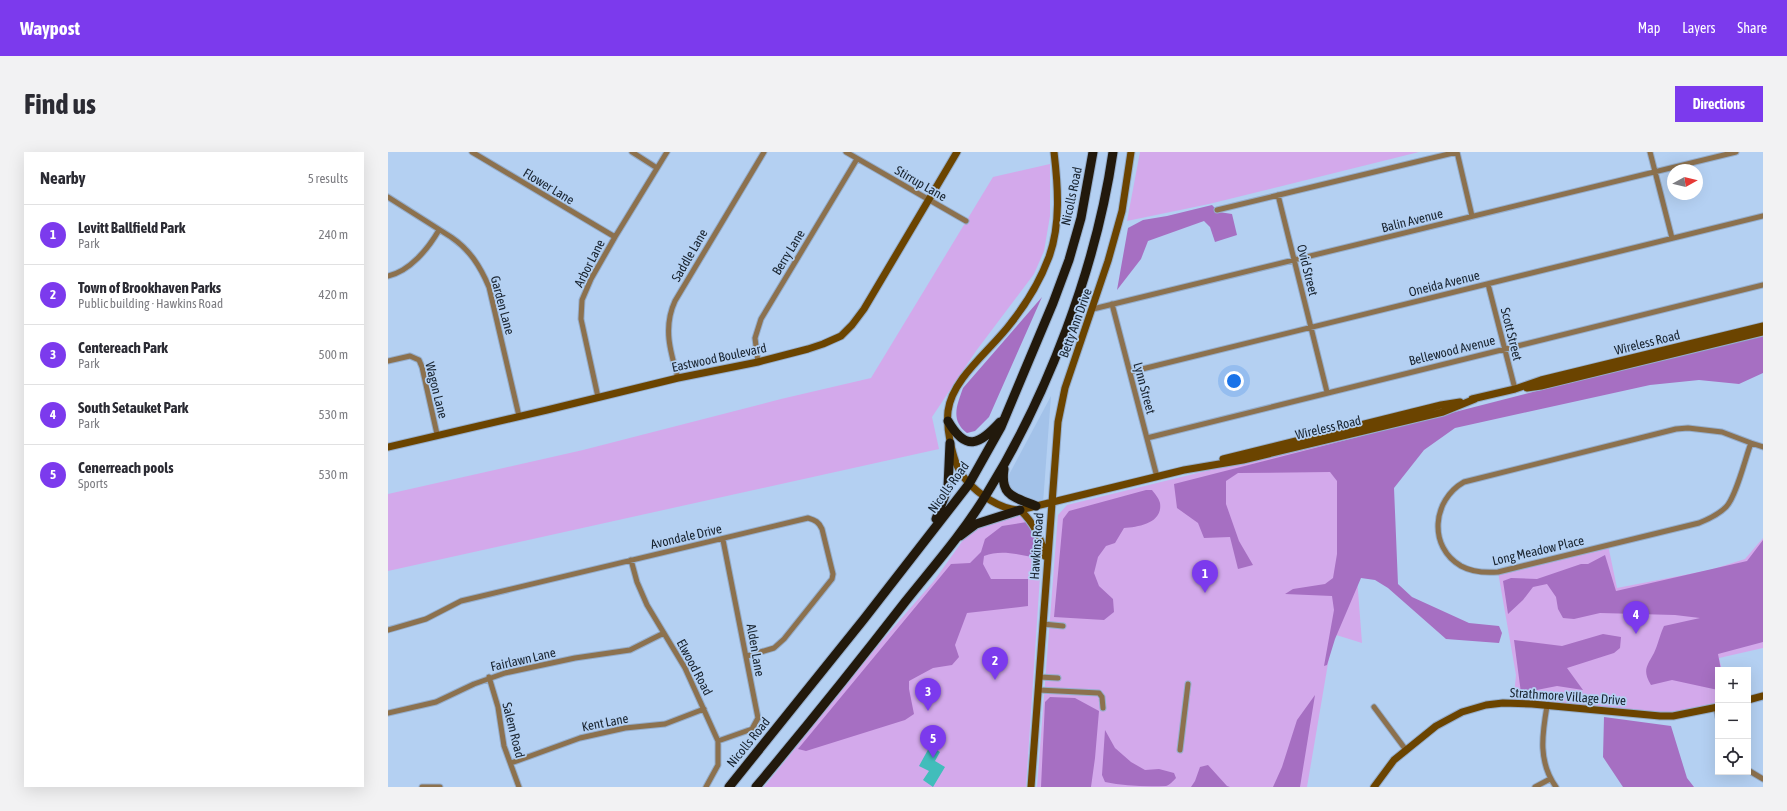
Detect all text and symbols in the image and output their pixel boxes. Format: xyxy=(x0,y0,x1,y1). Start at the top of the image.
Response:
text: Waypost xyxy=(20,17,80,39)
text: Map xyxy=(1638,20,1660,36)
text: Layers xyxy=(1682,20,1715,36)
text: Share xyxy=(1737,20,1767,36)
button: Directions xyxy=(1675,86,1763,122)
text: Find us xyxy=(24,88,96,120)
street label: Stirrup Lane xyxy=(892,163,949,204)
north arrow xyxy=(1667,164,1703,200)
street label: Flower Lane xyxy=(520,165,577,208)
street label: Nicolls Road xyxy=(1058,165,1085,227)
text: Nearby xyxy=(40,168,86,188)
text: 5 results xyxy=(308,171,348,186)
street label: Balin Avenue xyxy=(1380,206,1444,235)
text: Levitt Ballfield Park xyxy=(78,219,185,236)
street label: Saddle Lane xyxy=(668,226,711,284)
text: 1 xyxy=(50,227,56,242)
text: 240 m xyxy=(319,227,348,242)
street label: Berry Lane xyxy=(769,227,808,278)
text: Park xyxy=(78,236,100,251)
street label: Arbor Lane xyxy=(571,237,608,290)
street label: Ovid Street xyxy=(1294,243,1321,298)
street label: Oneida Avenue xyxy=(1407,267,1481,300)
street label: Garden Lane xyxy=(487,274,518,336)
text: Town of Brookhaven Parks xyxy=(78,279,221,296)
street label: Betty Ann Drive xyxy=(1056,286,1095,360)
text: 2 xyxy=(50,287,56,302)
text: 420 m xyxy=(319,287,348,302)
text: Public building · Hawkins Road xyxy=(78,296,223,311)
street label: Scott Street xyxy=(1498,306,1525,362)
street label: Wireless Road xyxy=(1613,327,1682,358)
street label: Bellewood Avenue xyxy=(1407,332,1497,368)
text: Centereach Park xyxy=(78,339,168,356)
street label: Eastwood Boulevard xyxy=(670,340,768,375)
text: 3 xyxy=(50,347,56,362)
text: 500 m xyxy=(319,347,348,362)
text: Park xyxy=(78,356,100,371)
street label: Wagon Lane xyxy=(422,360,451,420)
street label: Lynn Street xyxy=(1130,361,1159,416)
your location xyxy=(1224,371,1244,391)
text: South Setauket Park xyxy=(78,399,188,416)
text: 4 xyxy=(50,407,56,422)
text: 530 m xyxy=(319,407,348,422)
street label: Wireless Road xyxy=(1294,413,1363,442)
text: Park xyxy=(78,416,100,431)
text: Cenerreach pools xyxy=(78,459,174,476)
street label: Nicolls Road xyxy=(925,459,972,516)
text: 5 xyxy=(50,467,56,482)
text: 530 m xyxy=(319,467,348,482)
text: Sports xyxy=(78,476,108,491)
street label: Hawkins Road xyxy=(1027,512,1046,580)
street label: Avondale Drive xyxy=(649,521,723,552)
street label: Long Meadow Place xyxy=(1491,533,1586,568)
pin: 1 xyxy=(1192,560,1218,593)
pin: 4 xyxy=(1623,601,1649,634)
street label: Alden Lane xyxy=(744,623,768,678)
street label: Elwood Road xyxy=(674,637,716,698)
street label: Fairlawn Lane xyxy=(489,645,557,674)
pin: 2 xyxy=(982,647,1008,680)
map controls xyxy=(1715,667,1751,775)
button: + xyxy=(1715,667,1751,703)
pin: 3 xyxy=(915,678,941,711)
street label: Strathmore Village Drive xyxy=(1509,685,1627,708)
street label: Salem Road xyxy=(499,701,528,759)
button: − xyxy=(1715,703,1751,739)
street label: Kent Lane xyxy=(581,711,630,734)
street label: Nicolls Road xyxy=(724,714,773,770)
pin: 5 xyxy=(920,725,946,758)
button: locate xyxy=(1715,739,1751,775)

